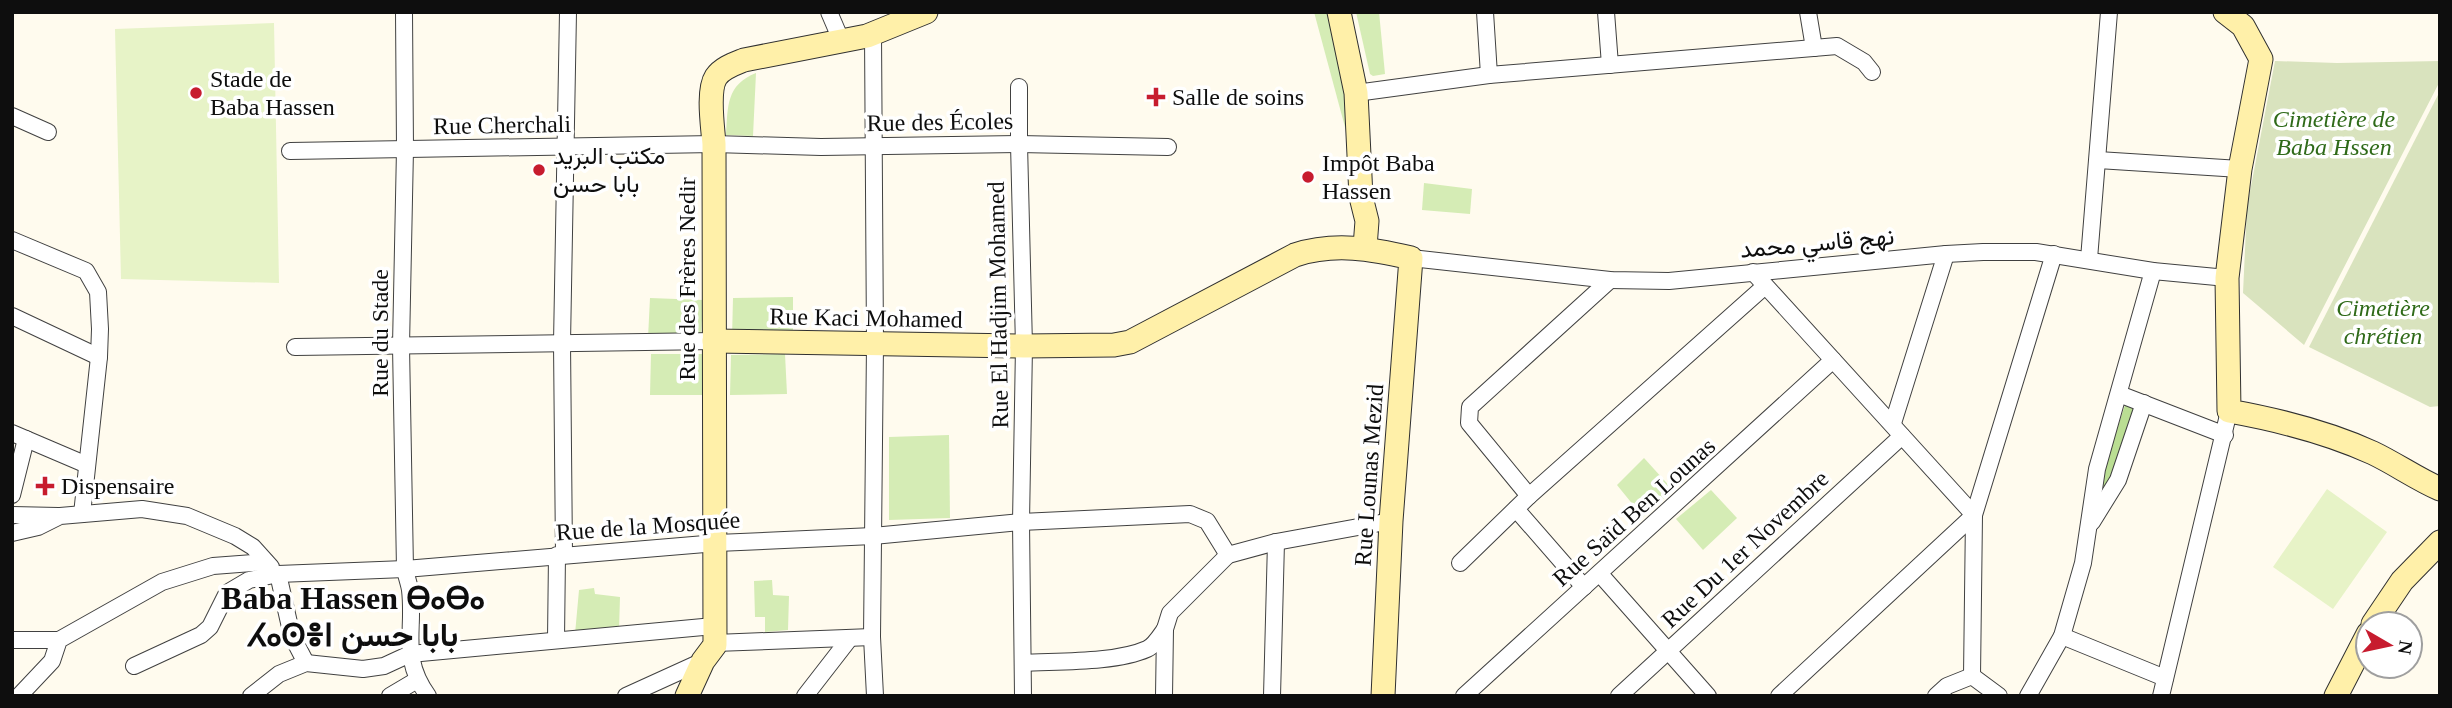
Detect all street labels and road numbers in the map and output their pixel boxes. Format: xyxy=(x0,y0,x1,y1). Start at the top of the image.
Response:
street label: Rue des Écoles xyxy=(866,108,1014,136)
street label: Rue Cherchali xyxy=(433,111,572,139)
street label: Rue des Frères Nedir xyxy=(674,177,700,381)
street label: Rue El Hadjim Mohamed xyxy=(983,181,1013,429)
street label: نهج قاسي محمد xyxy=(1739,223,1896,269)
street label: Rue du Stade xyxy=(367,269,393,397)
street label: Rue Kaci Mohamed xyxy=(769,303,963,333)
street label: Rue Lounas Mezid xyxy=(1350,383,1388,567)
street label: Rue Saïd Ben Lounas xyxy=(1548,433,1720,591)
street label: Rue Du 1er Novembre xyxy=(1656,465,1834,633)
street label: Rue de la Mosquée xyxy=(555,507,741,545)

